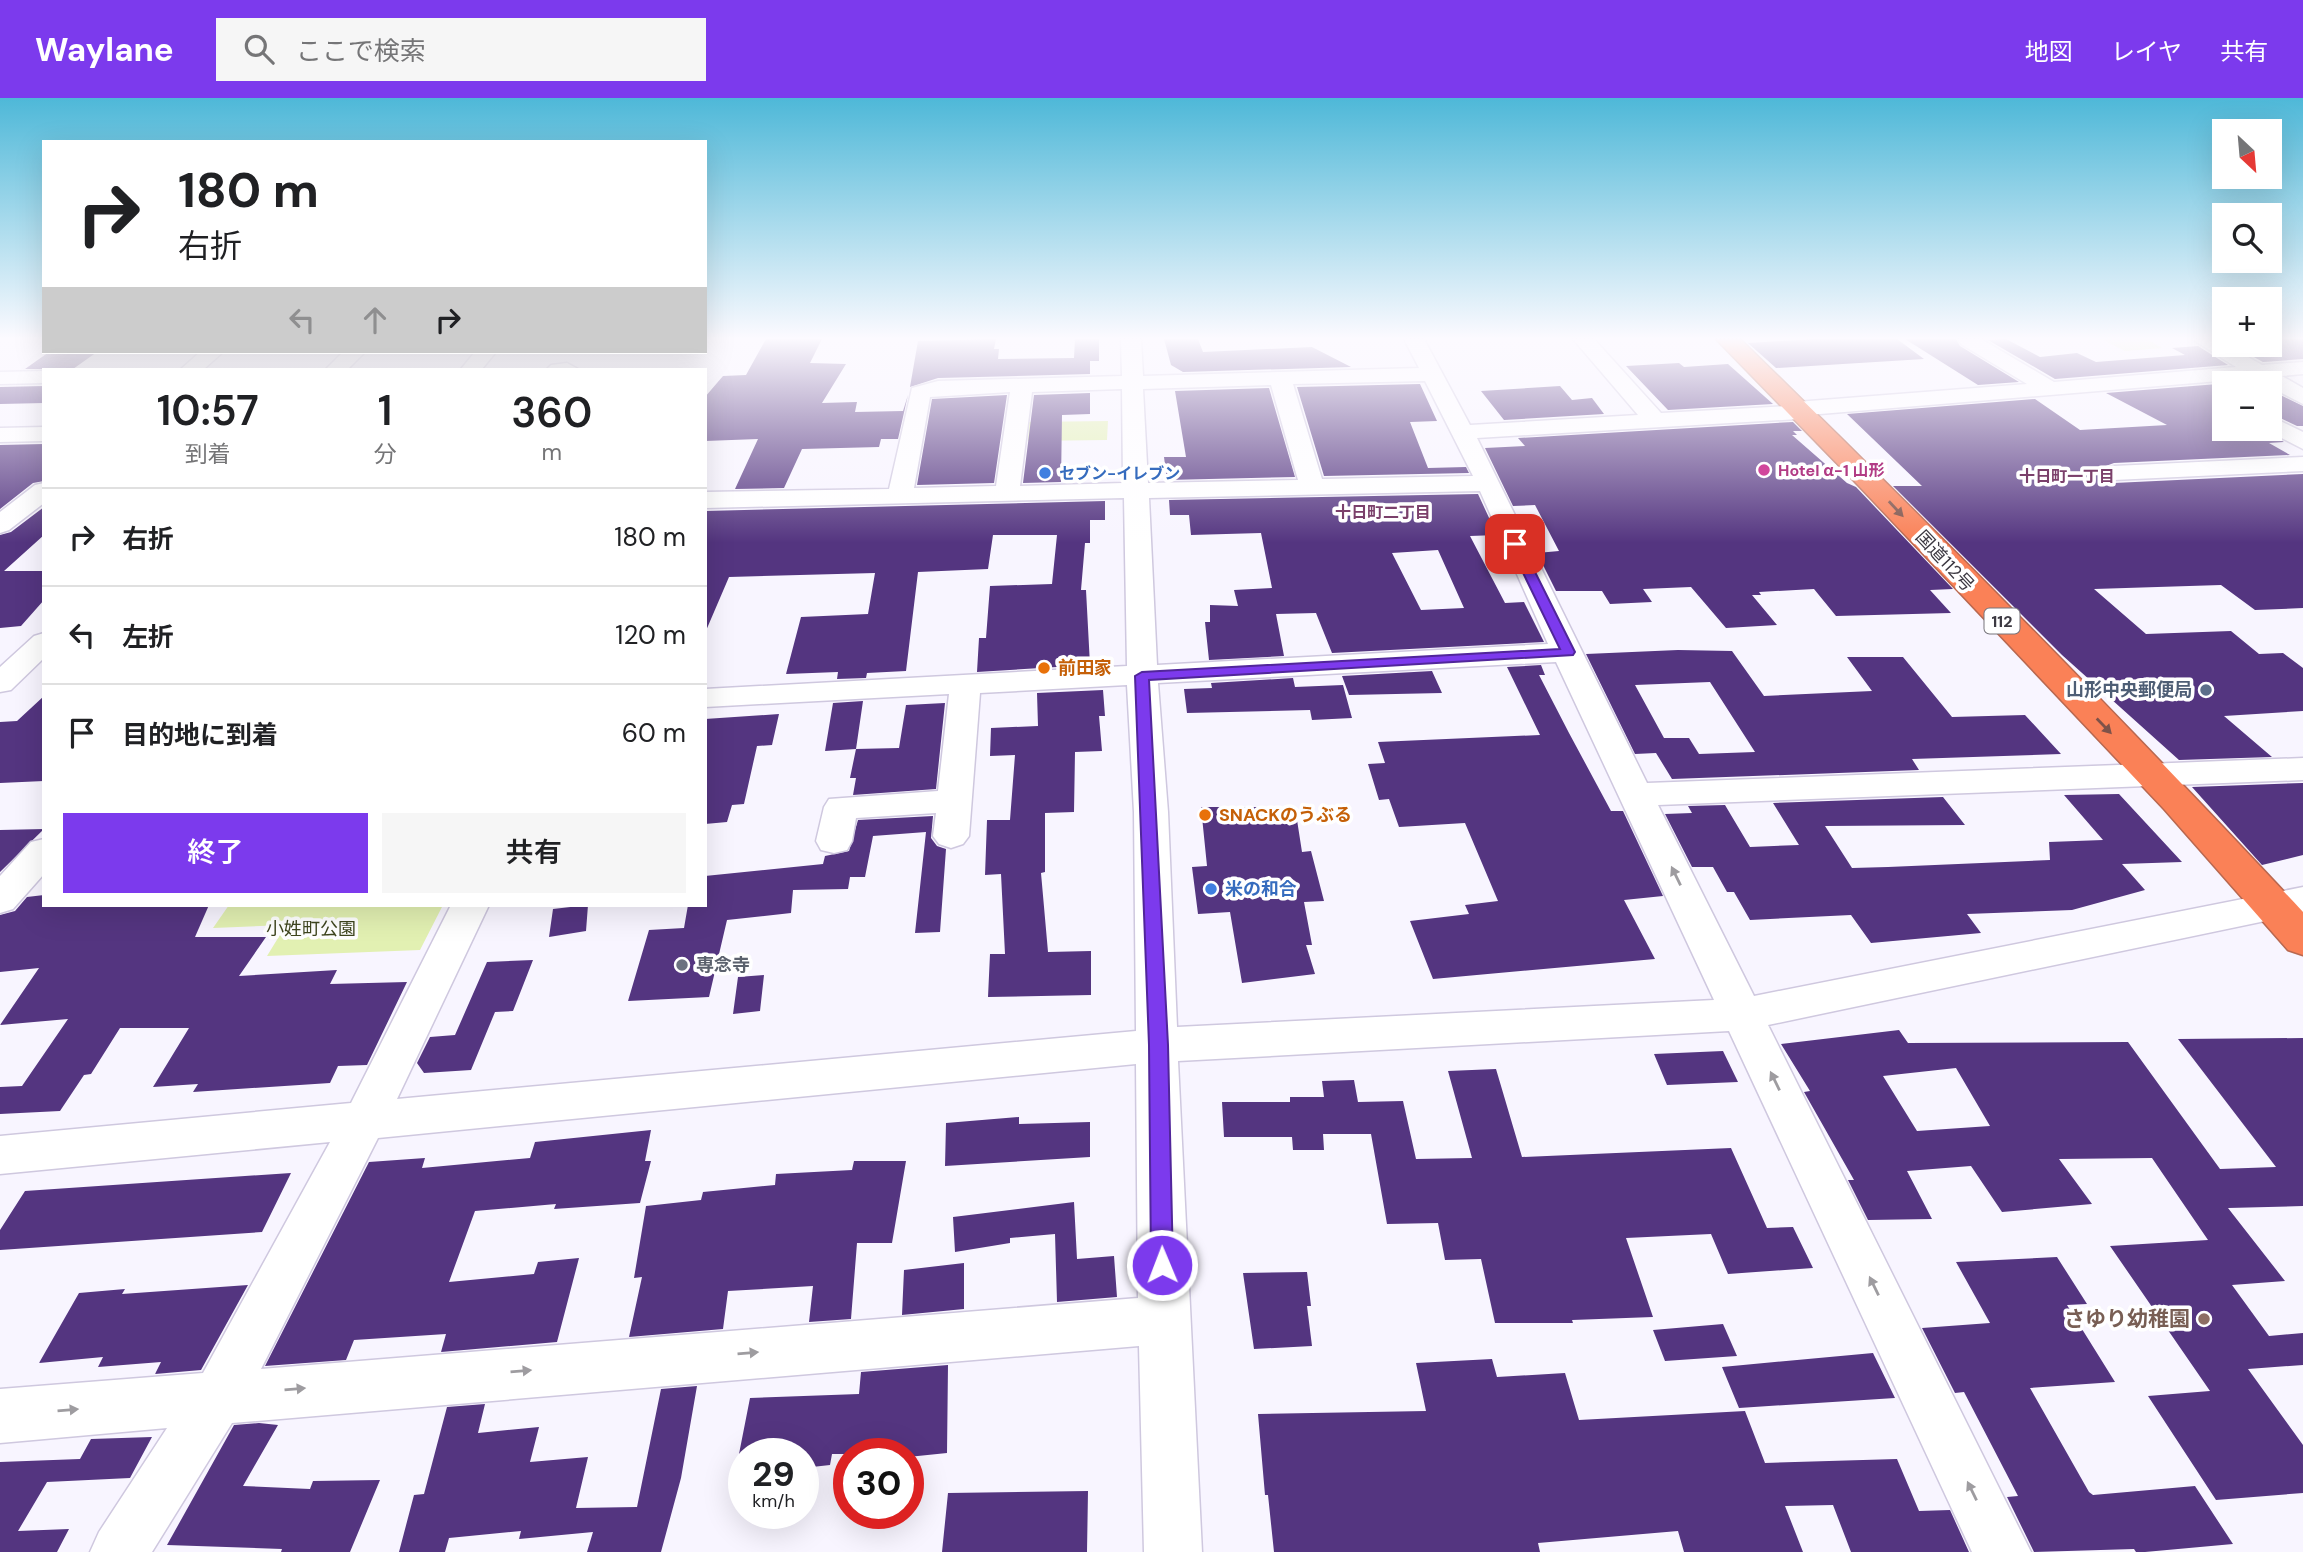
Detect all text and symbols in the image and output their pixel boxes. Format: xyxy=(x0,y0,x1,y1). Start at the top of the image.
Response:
search box xyxy=(216,18,706,81)
text: Waylane xyxy=(35,28,174,71)
icon: search xyxy=(240,30,278,68)
text: ここで検索 xyxy=(296,34,426,68)
text: 地図 xyxy=(2025,36,2073,67)
text: レイヤ xyxy=(2111,36,2182,67)
text: 共有 xyxy=(2220,36,2268,67)
north arrow xyxy=(2212,119,2282,189)
map controls xyxy=(2212,119,2282,441)
text: 180 m xyxy=(178,158,319,222)
icon: right xyxy=(63,168,154,259)
button: search xyxy=(2212,203,2282,273)
text: 右折 xyxy=(178,225,242,267)
button: + xyxy=(2212,287,2282,357)
icon: left xyxy=(283,301,321,339)
icon: ahead xyxy=(356,301,394,339)
icon: right xyxy=(429,301,467,339)
button: − xyxy=(2212,371,2282,441)
text: 10:57 xyxy=(157,383,259,438)
text: 1 xyxy=(378,383,392,438)
text: 360 xyxy=(511,385,592,440)
text: m xyxy=(541,437,562,467)
text: 到着 xyxy=(185,439,231,469)
text: 分 xyxy=(373,439,396,469)
place label: Hotel α-1 山形 xyxy=(1778,460,1885,481)
marker: Hotel α-1 山形 xyxy=(1756,462,1772,478)
place label: セブン-イレブン xyxy=(1059,463,1180,484)
marker: セブン-イレブン xyxy=(1037,465,1053,481)
district label: 十日町一丁目 xyxy=(2019,466,2115,487)
one-way arrow xyxy=(1888,500,1904,517)
district label: 十日町二丁目 xyxy=(1335,502,1431,523)
pin xyxy=(1485,514,1545,574)
icon: right xyxy=(63,518,101,556)
text: 180 m xyxy=(614,520,686,554)
text: 右折 xyxy=(122,522,174,556)
icon: arrive xyxy=(1496,525,1534,563)
street label: 国道112号 xyxy=(1910,525,1980,597)
road number: 112 xyxy=(1984,608,2020,634)
icon: left xyxy=(63,616,101,654)
text: 120 m xyxy=(615,618,686,652)
text: 左折 xyxy=(122,620,174,654)
place label: 前田家 xyxy=(1058,656,1112,680)
marker: 前田家 xyxy=(1036,660,1052,676)
place label: 山形中央郵便局 xyxy=(2066,678,2192,702)
marker: 山形中央郵便局 xyxy=(2198,682,2214,698)
icon: arrive xyxy=(63,714,101,752)
text: 60 m xyxy=(622,716,686,750)
text: 目的地に到着 xyxy=(122,718,278,752)
one-way arrow xyxy=(2096,718,2113,735)
place label: SNACKのうぶる xyxy=(1219,803,1352,827)
marker: SNACKのうぶる xyxy=(1197,807,1213,823)
button: 終了 xyxy=(63,813,368,893)
button: 共有 xyxy=(382,813,686,893)
one-way arrow xyxy=(1670,866,1682,886)
place label: 米の和合 xyxy=(1225,877,1297,901)
marker: 米の和合 xyxy=(1203,881,1219,897)
park label: 小姓町公園 xyxy=(266,917,356,941)
place label: 専念寺 xyxy=(696,953,750,977)
marker: 専念寺 xyxy=(674,957,690,973)
one-way arrow xyxy=(1769,1071,1780,1091)
position arrow xyxy=(1125,1228,1199,1302)
one-way arrow xyxy=(1868,1276,1879,1296)
place label: さゆり幼稚園 xyxy=(2064,1305,2190,1333)
marker: さゆり幼稚園 xyxy=(2196,1311,2212,1327)
one-way arrow xyxy=(737,1347,759,1358)
one-way arrow xyxy=(511,1365,533,1376)
one-way arrow xyxy=(284,1383,306,1394)
one-way arrow xyxy=(57,1404,79,1415)
speed limit sign: 30 xyxy=(833,1438,924,1529)
text: 29 xyxy=(752,1451,795,1497)
one-way arrow xyxy=(1967,1480,1978,1501)
text: km/h xyxy=(752,1489,795,1513)

